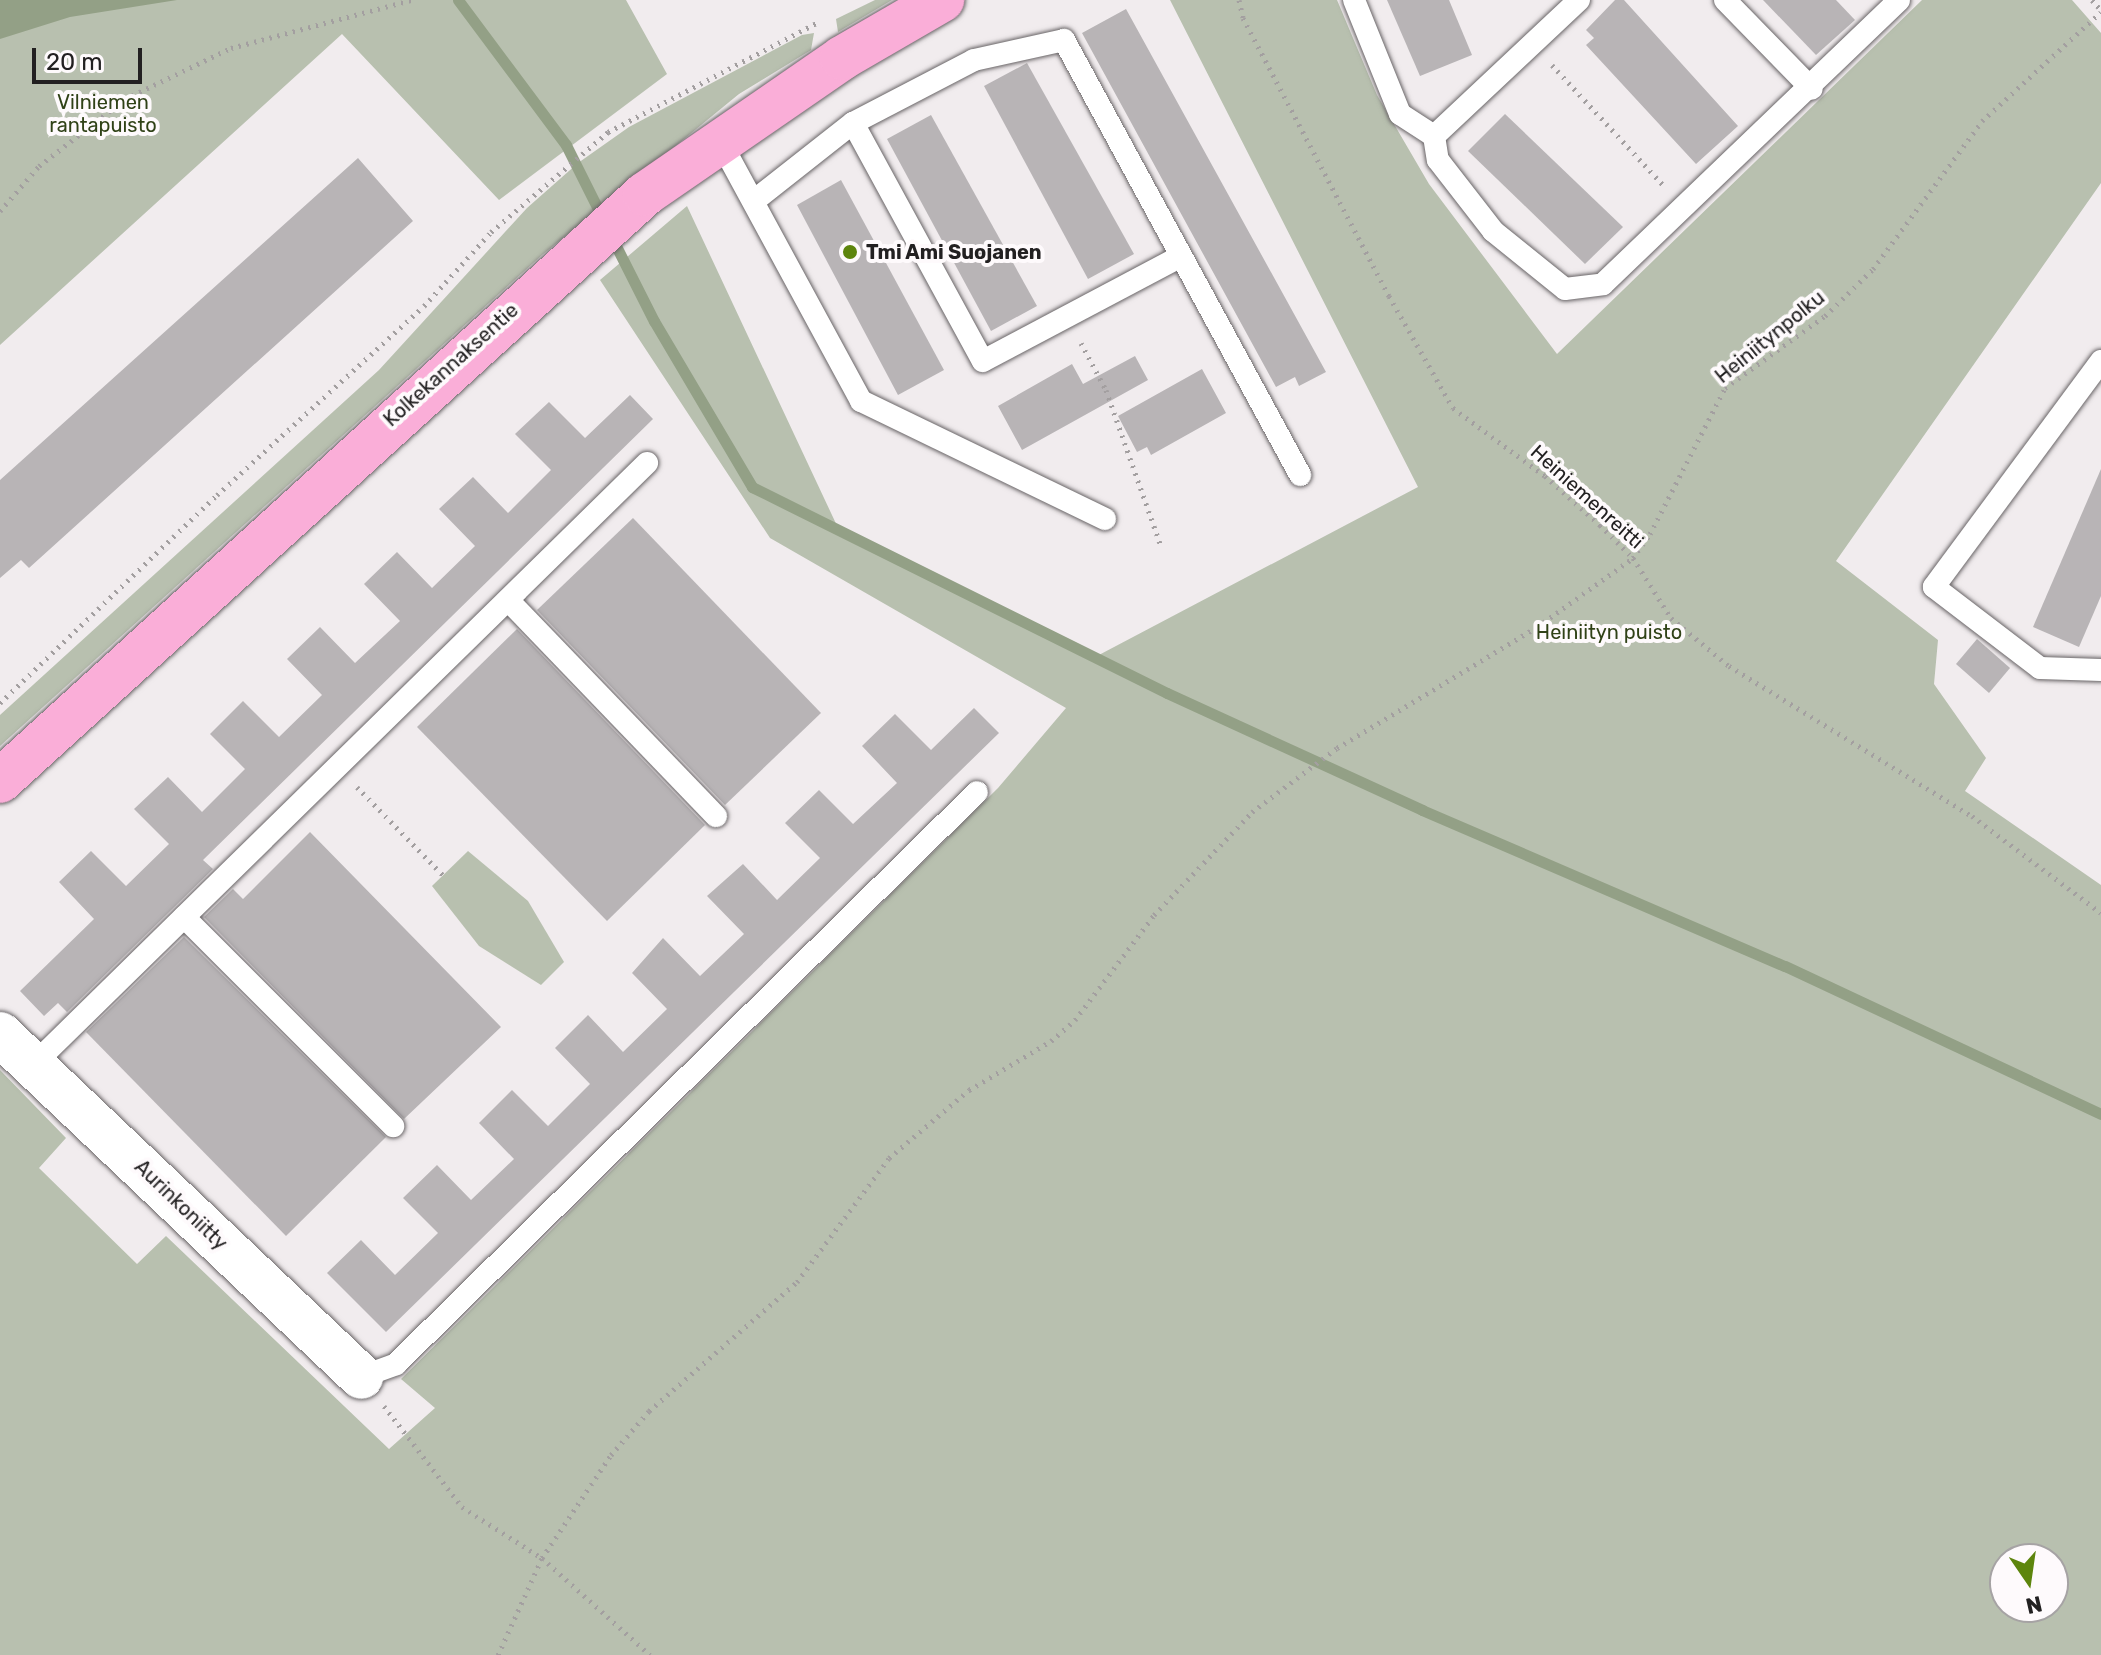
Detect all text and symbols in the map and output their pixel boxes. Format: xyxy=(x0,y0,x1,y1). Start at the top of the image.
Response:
scale bar xyxy=(36,32,146,82)
text: 20 m xyxy=(46,48,103,76)
park label: Vilniemen rantapuisto xyxy=(49,90,157,137)
place label: Tmi Ami Suojanen xyxy=(866,240,1042,264)
marker: Tmi Ami Suojanen xyxy=(841,243,859,261)
street label: Heiniitynpolku xyxy=(1710,286,1830,388)
street label: Kolkekannaksentie xyxy=(379,298,523,432)
street label: Heiniemenreitti xyxy=(1526,440,1648,554)
park label: Heiniityn puisto xyxy=(1536,620,1682,644)
street label: Aurinkoniitty xyxy=(130,1155,232,1255)
north arrow xyxy=(1989,1543,2069,1623)
text: N xyxy=(2023,1590,2045,1620)

